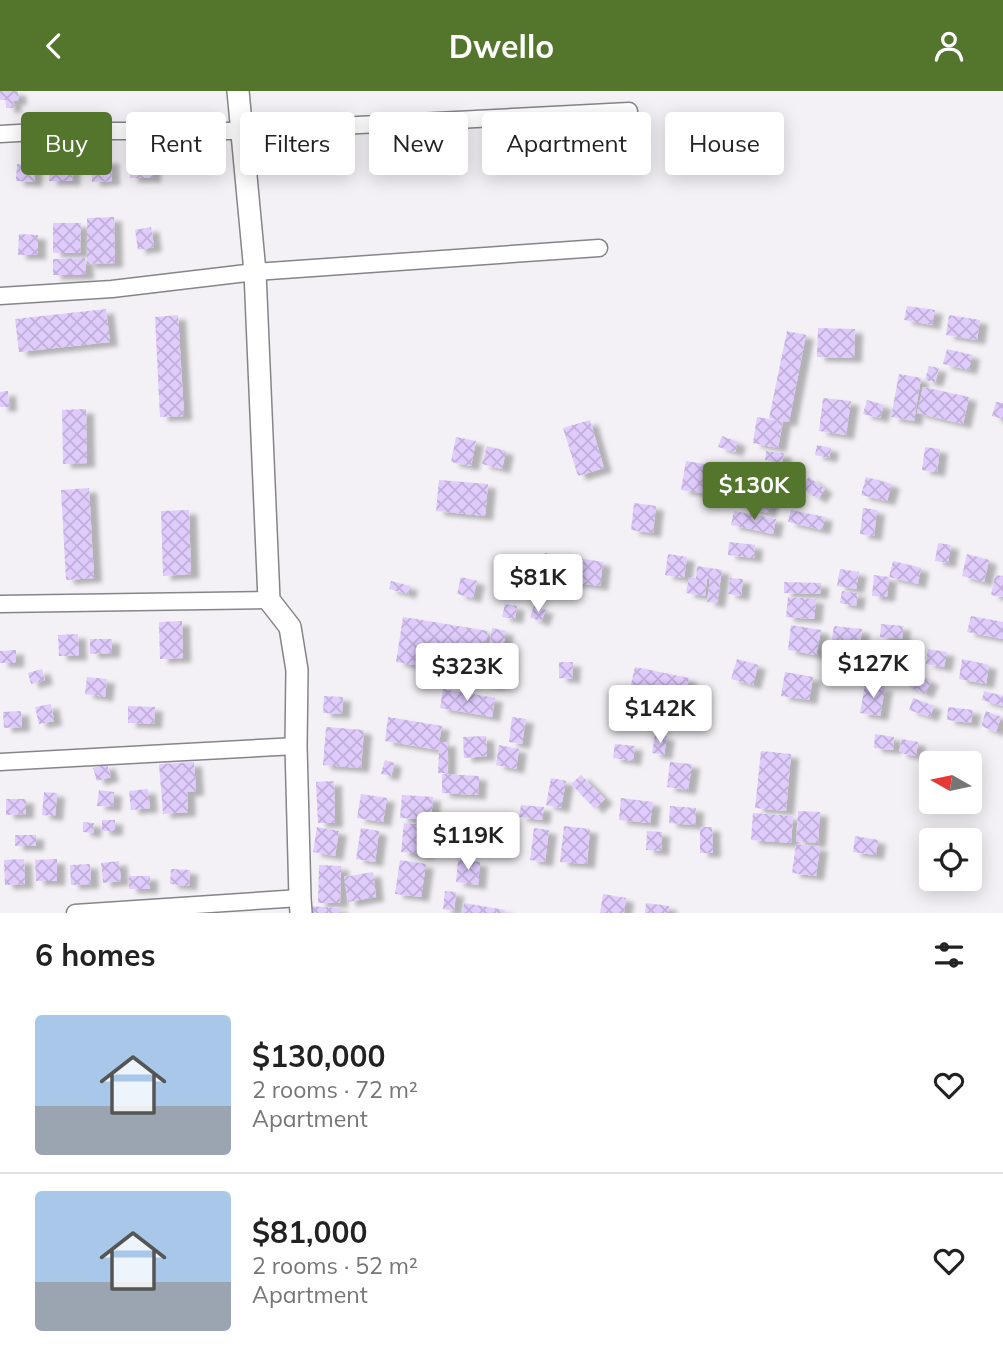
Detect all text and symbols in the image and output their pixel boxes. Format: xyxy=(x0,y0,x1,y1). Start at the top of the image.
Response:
text: Dwello xyxy=(449,26,554,66)
icon: back xyxy=(35,27,73,65)
icon: person xyxy=(930,27,968,65)
chip: Buy xyxy=(21,112,112,175)
chip: Rent xyxy=(126,112,226,175)
chip: Filters xyxy=(240,112,355,175)
chip: New xyxy=(369,112,468,175)
chip: Apartment xyxy=(482,112,651,175)
chip: House xyxy=(665,112,784,175)
pin: $130K xyxy=(705,463,803,522)
text: $130K xyxy=(719,470,789,499)
pin: $81K xyxy=(497,554,579,614)
text: $81K xyxy=(510,562,566,591)
pin: $127K xyxy=(824,641,922,700)
pin: $323K xyxy=(418,643,516,703)
text: $127K xyxy=(838,648,908,677)
text: $323K xyxy=(432,651,502,680)
pin: $142K xyxy=(611,685,709,745)
text: $142K xyxy=(625,693,695,722)
north arrow xyxy=(919,751,982,814)
map controls xyxy=(919,751,982,891)
pin: $119K xyxy=(419,813,517,872)
text: $119K xyxy=(433,820,503,849)
button: locate xyxy=(919,828,982,891)
text: 6 homes xyxy=(35,936,156,974)
icon: filters xyxy=(930,936,968,974)
text: $130,000 xyxy=(252,1037,385,1075)
icon: home xyxy=(91,1043,175,1127)
icon: heart xyxy=(930,1066,968,1104)
text: 2 rooms · 72 m² xyxy=(252,1075,418,1104)
text: Apartment xyxy=(252,1104,368,1133)
text: $81,000 xyxy=(252,1213,367,1251)
icon: home xyxy=(91,1219,175,1303)
icon: heart xyxy=(930,1242,968,1280)
text: 2 rooms · 52 m² xyxy=(252,1251,418,1280)
text: Apartment xyxy=(252,1280,368,1309)

